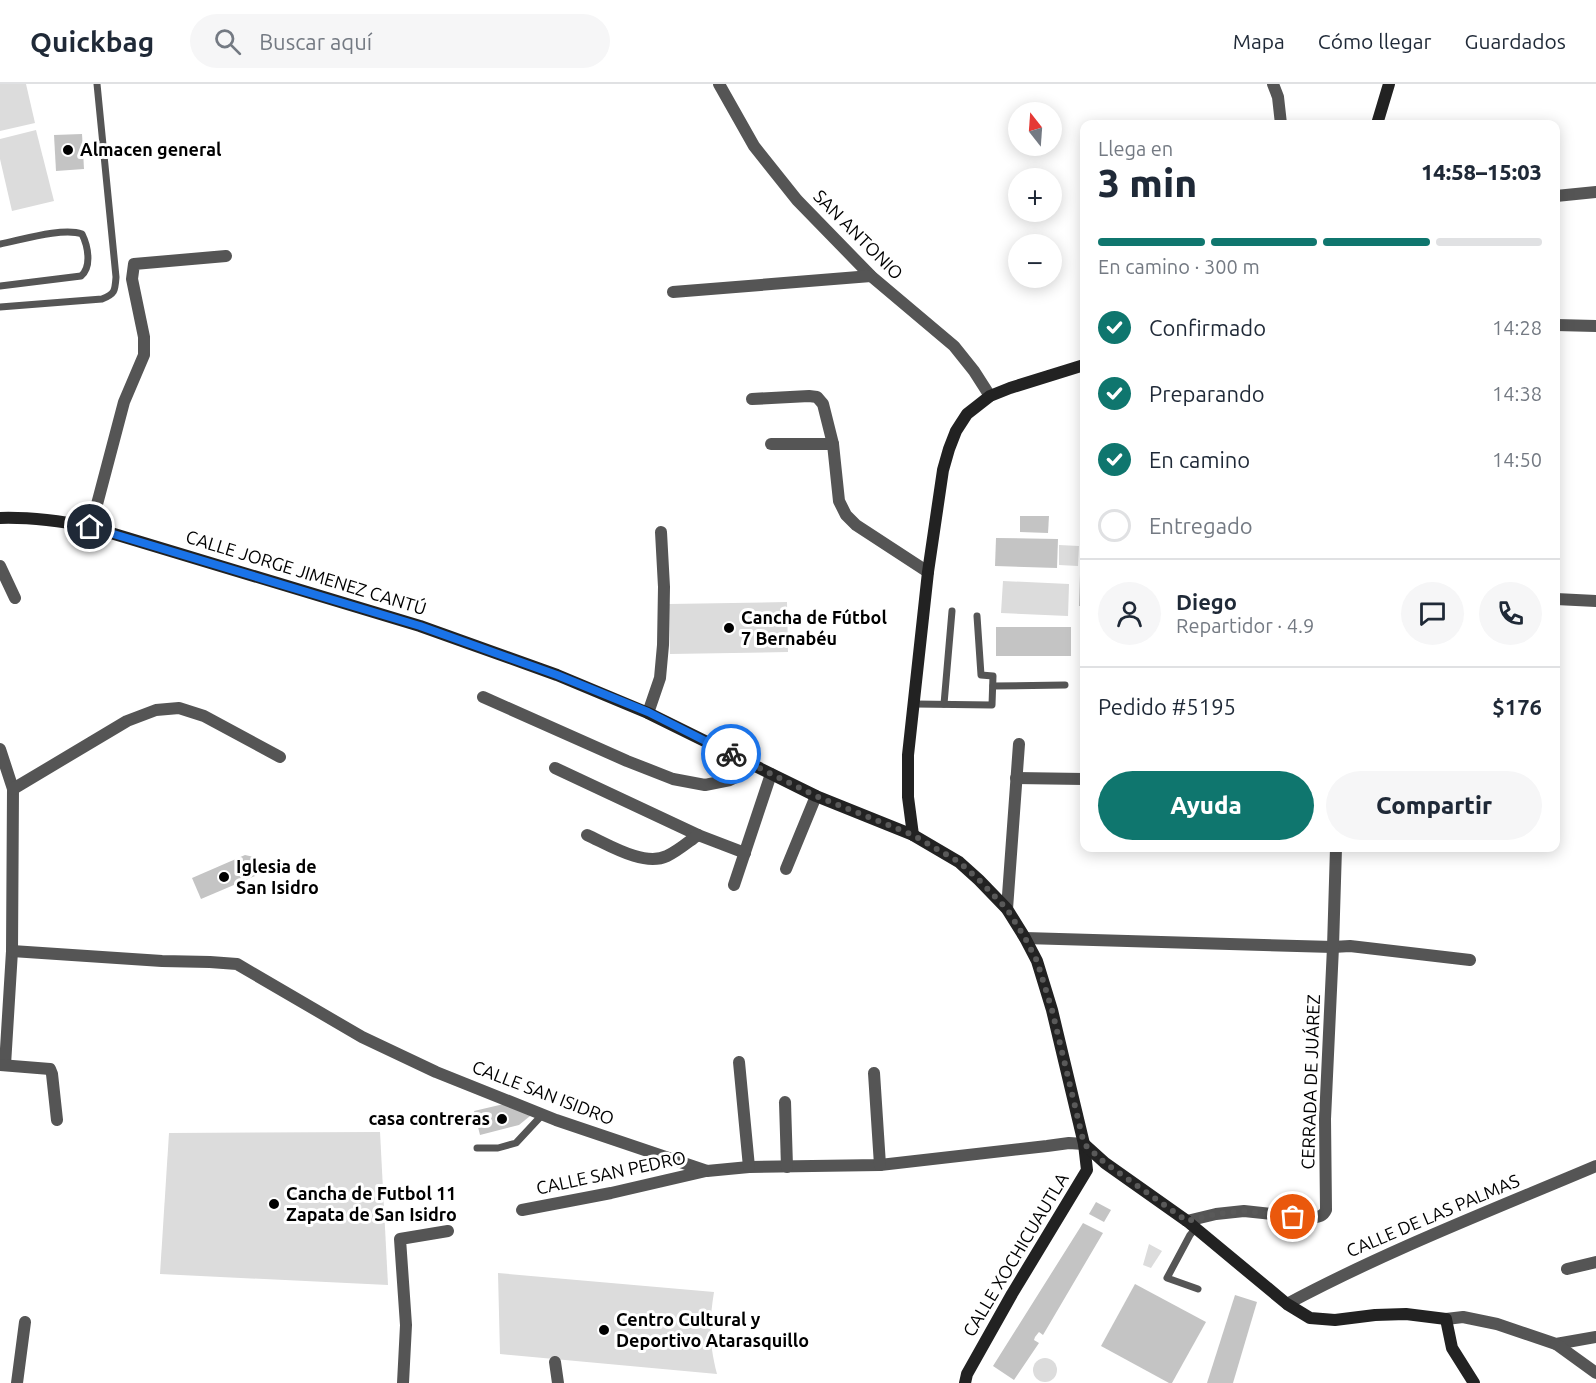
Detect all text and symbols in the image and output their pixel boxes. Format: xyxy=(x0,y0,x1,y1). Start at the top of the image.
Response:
search box xyxy=(190,14,610,68)
icon: search xyxy=(211,25,244,58)
text: Quickbag xyxy=(30,26,154,57)
text: Buscar aquí xyxy=(259,29,372,54)
text: Mapa xyxy=(1233,29,1285,53)
text: Cómo llegar xyxy=(1318,29,1432,53)
text: Guardados xyxy=(1465,29,1566,53)
north arrow xyxy=(1008,102,1062,156)
map controls xyxy=(1008,102,1062,288)
text: Llega en xyxy=(1098,137,1173,160)
place label: Almacen general xyxy=(80,139,222,159)
marker: Almacen general xyxy=(61,143,75,157)
text: 14:58–15:03 xyxy=(1421,159,1542,184)
text: 3 min xyxy=(1098,161,1197,204)
button: + xyxy=(1008,168,1062,222)
street label: SAN ANTONIO xyxy=(810,186,907,283)
button: − xyxy=(1008,234,1062,288)
text: En camino · 300 m xyxy=(1098,255,1260,278)
icon: check xyxy=(1098,311,1131,344)
text: Confirmado xyxy=(1149,315,1266,340)
text: 14:28 xyxy=(1492,316,1542,339)
icon: check xyxy=(1098,377,1131,410)
text: Preparando xyxy=(1149,381,1265,406)
text: 14:38 xyxy=(1492,382,1542,405)
icon: check xyxy=(1098,443,1131,476)
text: En camino xyxy=(1149,447,1250,472)
text: 14:50 xyxy=(1492,448,1542,471)
pin xyxy=(64,501,115,552)
icon: home xyxy=(73,510,106,543)
text: Entregado xyxy=(1149,513,1253,538)
street label: CALLE JORGE JIMENEZ CANTÚ xyxy=(184,525,429,618)
button: person xyxy=(1098,582,1161,645)
button: chat xyxy=(1401,582,1464,645)
button: phone xyxy=(1479,582,1542,645)
text: Diego xyxy=(1176,589,1237,614)
place label: Cancha de Fútbol 7 Bernabéu xyxy=(741,607,887,648)
text: Repartidor · 4.9 xyxy=(1176,614,1314,637)
marker: Cancha de Fútbol 7 Bernabéu xyxy=(722,621,736,635)
text: Pedido #5195 xyxy=(1098,694,1236,719)
text: $176 xyxy=(1492,694,1542,719)
courier xyxy=(701,724,761,784)
icon: bike xyxy=(715,738,748,771)
button: Ayuda xyxy=(1098,771,1314,840)
button: Compartir xyxy=(1326,771,1542,840)
place label: Iglesia de San Isidro xyxy=(236,856,319,897)
marker: Iglesia de San Isidro xyxy=(217,870,231,884)
street label: CERRADA DE JUÁREZ xyxy=(1296,994,1323,1170)
street label: CALLE SAN ISIDRO xyxy=(470,1056,617,1128)
place label: casa contreras xyxy=(368,1108,490,1128)
marker: casa contreras xyxy=(495,1112,509,1126)
street label: CALLE SAN PEDRO xyxy=(534,1146,687,1198)
street label: CALLE XOCHICUAUTLA xyxy=(958,1169,1072,1340)
street label: CALLE DE LAS PALMAS xyxy=(1343,1170,1522,1261)
place label: Cancha de Futbol 11 Zapata de San Isidro xyxy=(286,1183,457,1224)
pin xyxy=(1267,1191,1318,1242)
marker: Cancha de Futbol 11 Zapata de San Isidro xyxy=(267,1197,281,1211)
icon: bag xyxy=(1276,1200,1309,1233)
place label: Centro Cultural y Deportivo Atarasquillo xyxy=(616,1309,809,1350)
marker: Centro Cultural y Deportivo Atarasquillo xyxy=(597,1323,611,1337)

